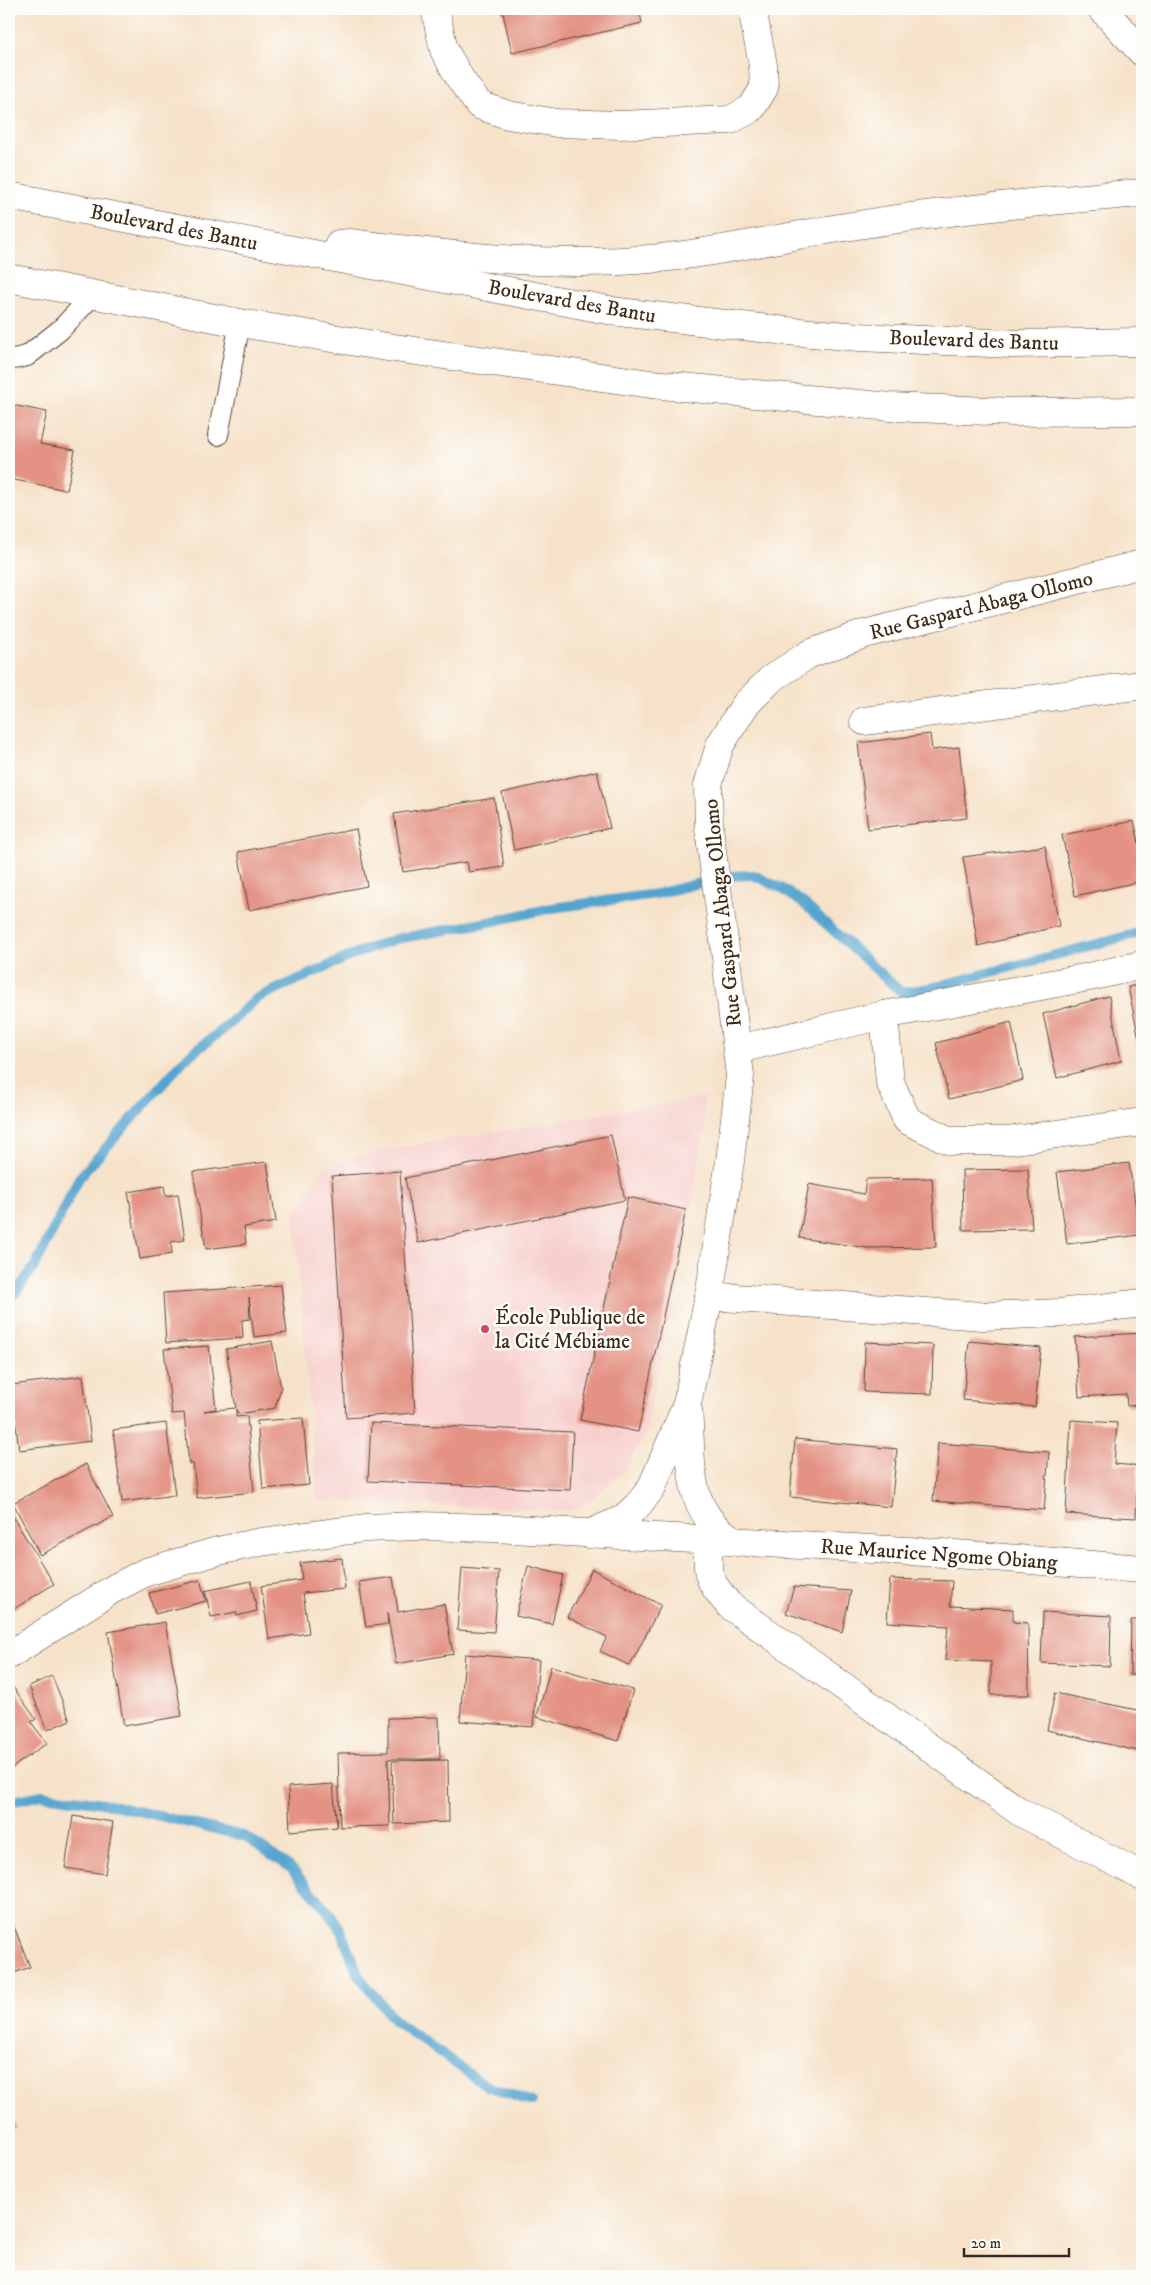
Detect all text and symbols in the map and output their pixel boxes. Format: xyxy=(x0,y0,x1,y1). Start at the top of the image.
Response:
street label: Boulevard des Bantu xyxy=(88,199,260,257)
street label: Boulevard des Bantu xyxy=(486,274,658,330)
street label: Boulevard des Bantu xyxy=(889,325,1059,357)
street label: Rue Gaspard Abaga Ollomo xyxy=(867,566,1096,646)
street label: Rue Gaspard Abaga Ollomo xyxy=(698,798,748,1028)
place label: École Publique de la Cité Mébiame xyxy=(495,1304,645,1355)
marker: École Publique de la Cité Mébiame xyxy=(479,1323,491,1335)
street label: Rue Maurice Ngome Obiang xyxy=(820,1534,1059,1576)
scale bar xyxy=(964,2225,1068,2257)
text: 20 m xyxy=(971,2234,1001,2253)

